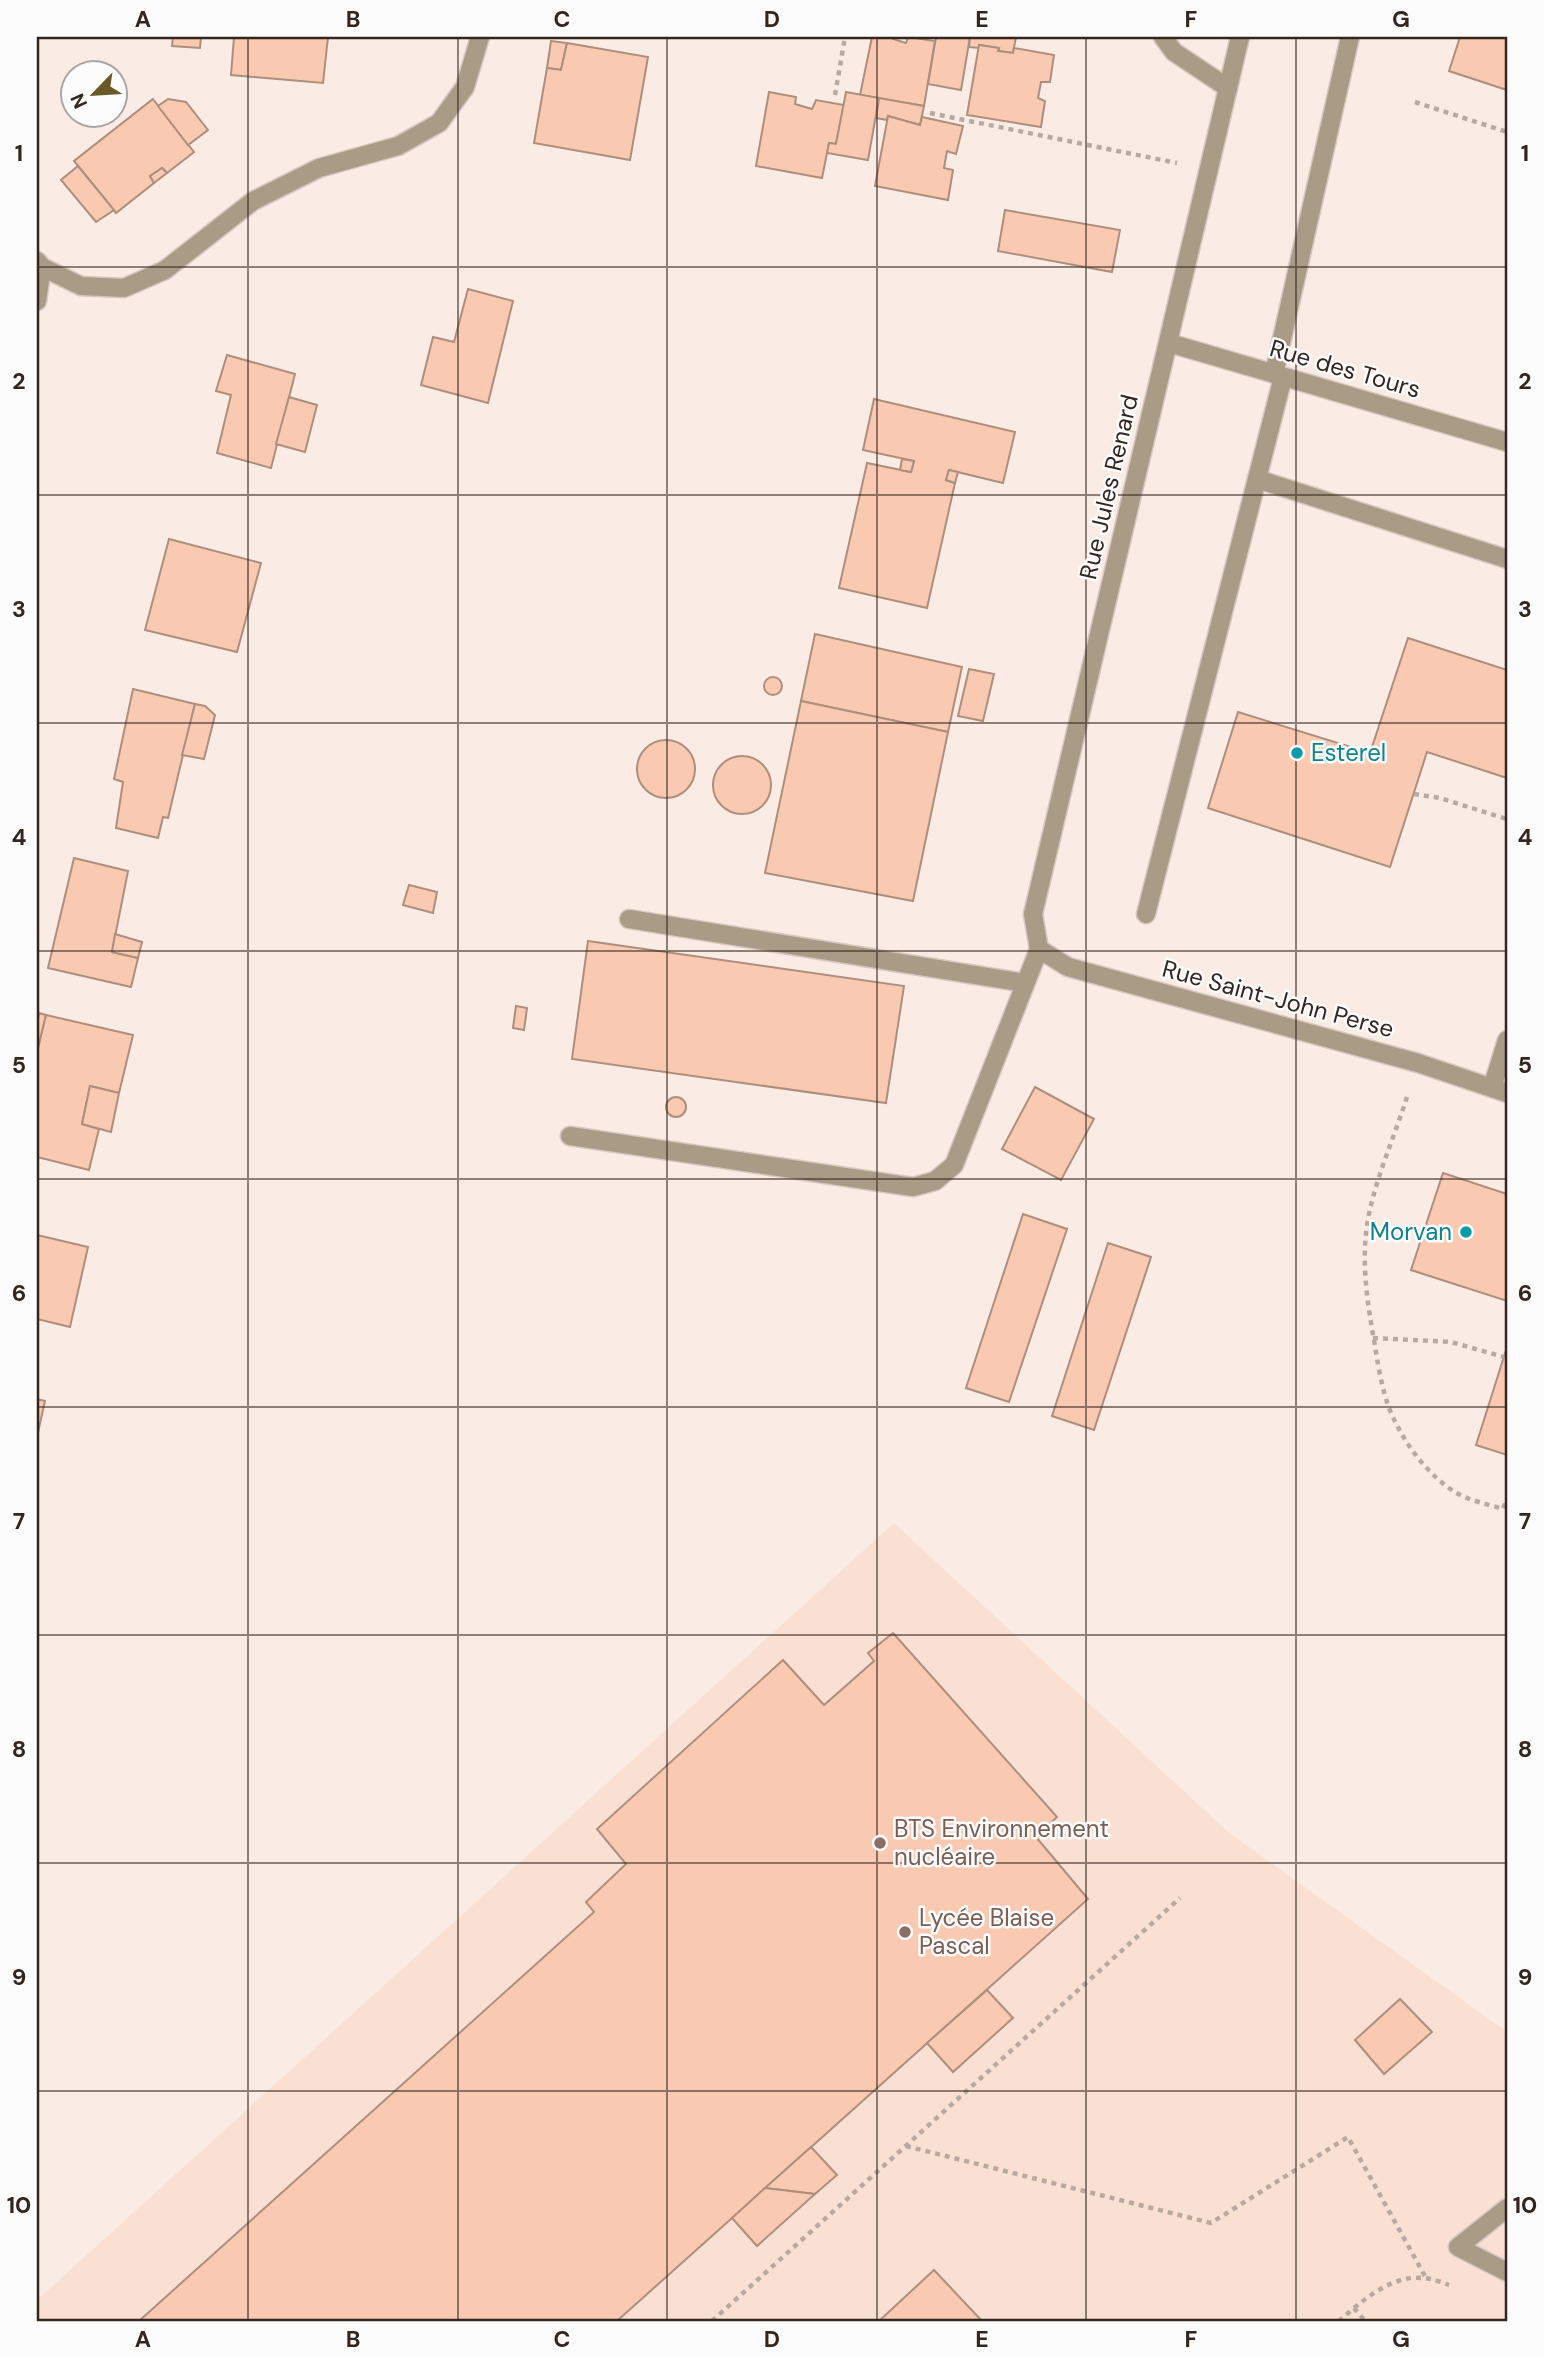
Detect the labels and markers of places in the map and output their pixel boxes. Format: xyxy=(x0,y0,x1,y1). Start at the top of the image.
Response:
place label: Esterel xyxy=(1311,737,1386,768)
marker: Esterel xyxy=(1289,745,1305,761)
place label: Morvan xyxy=(1370,1216,1452,1247)
marker: Morvan xyxy=(1458,1224,1474,1240)
place label: BTS Environnement nucléaire xyxy=(894,1813,1109,1872)
marker: BTS Environnement nucléaire xyxy=(872,1835,888,1851)
place label: Lycée Blaise Pascal xyxy=(919,1902,1054,1961)
marker: Lycée Blaise Pascal xyxy=(897,1924,913,1940)

